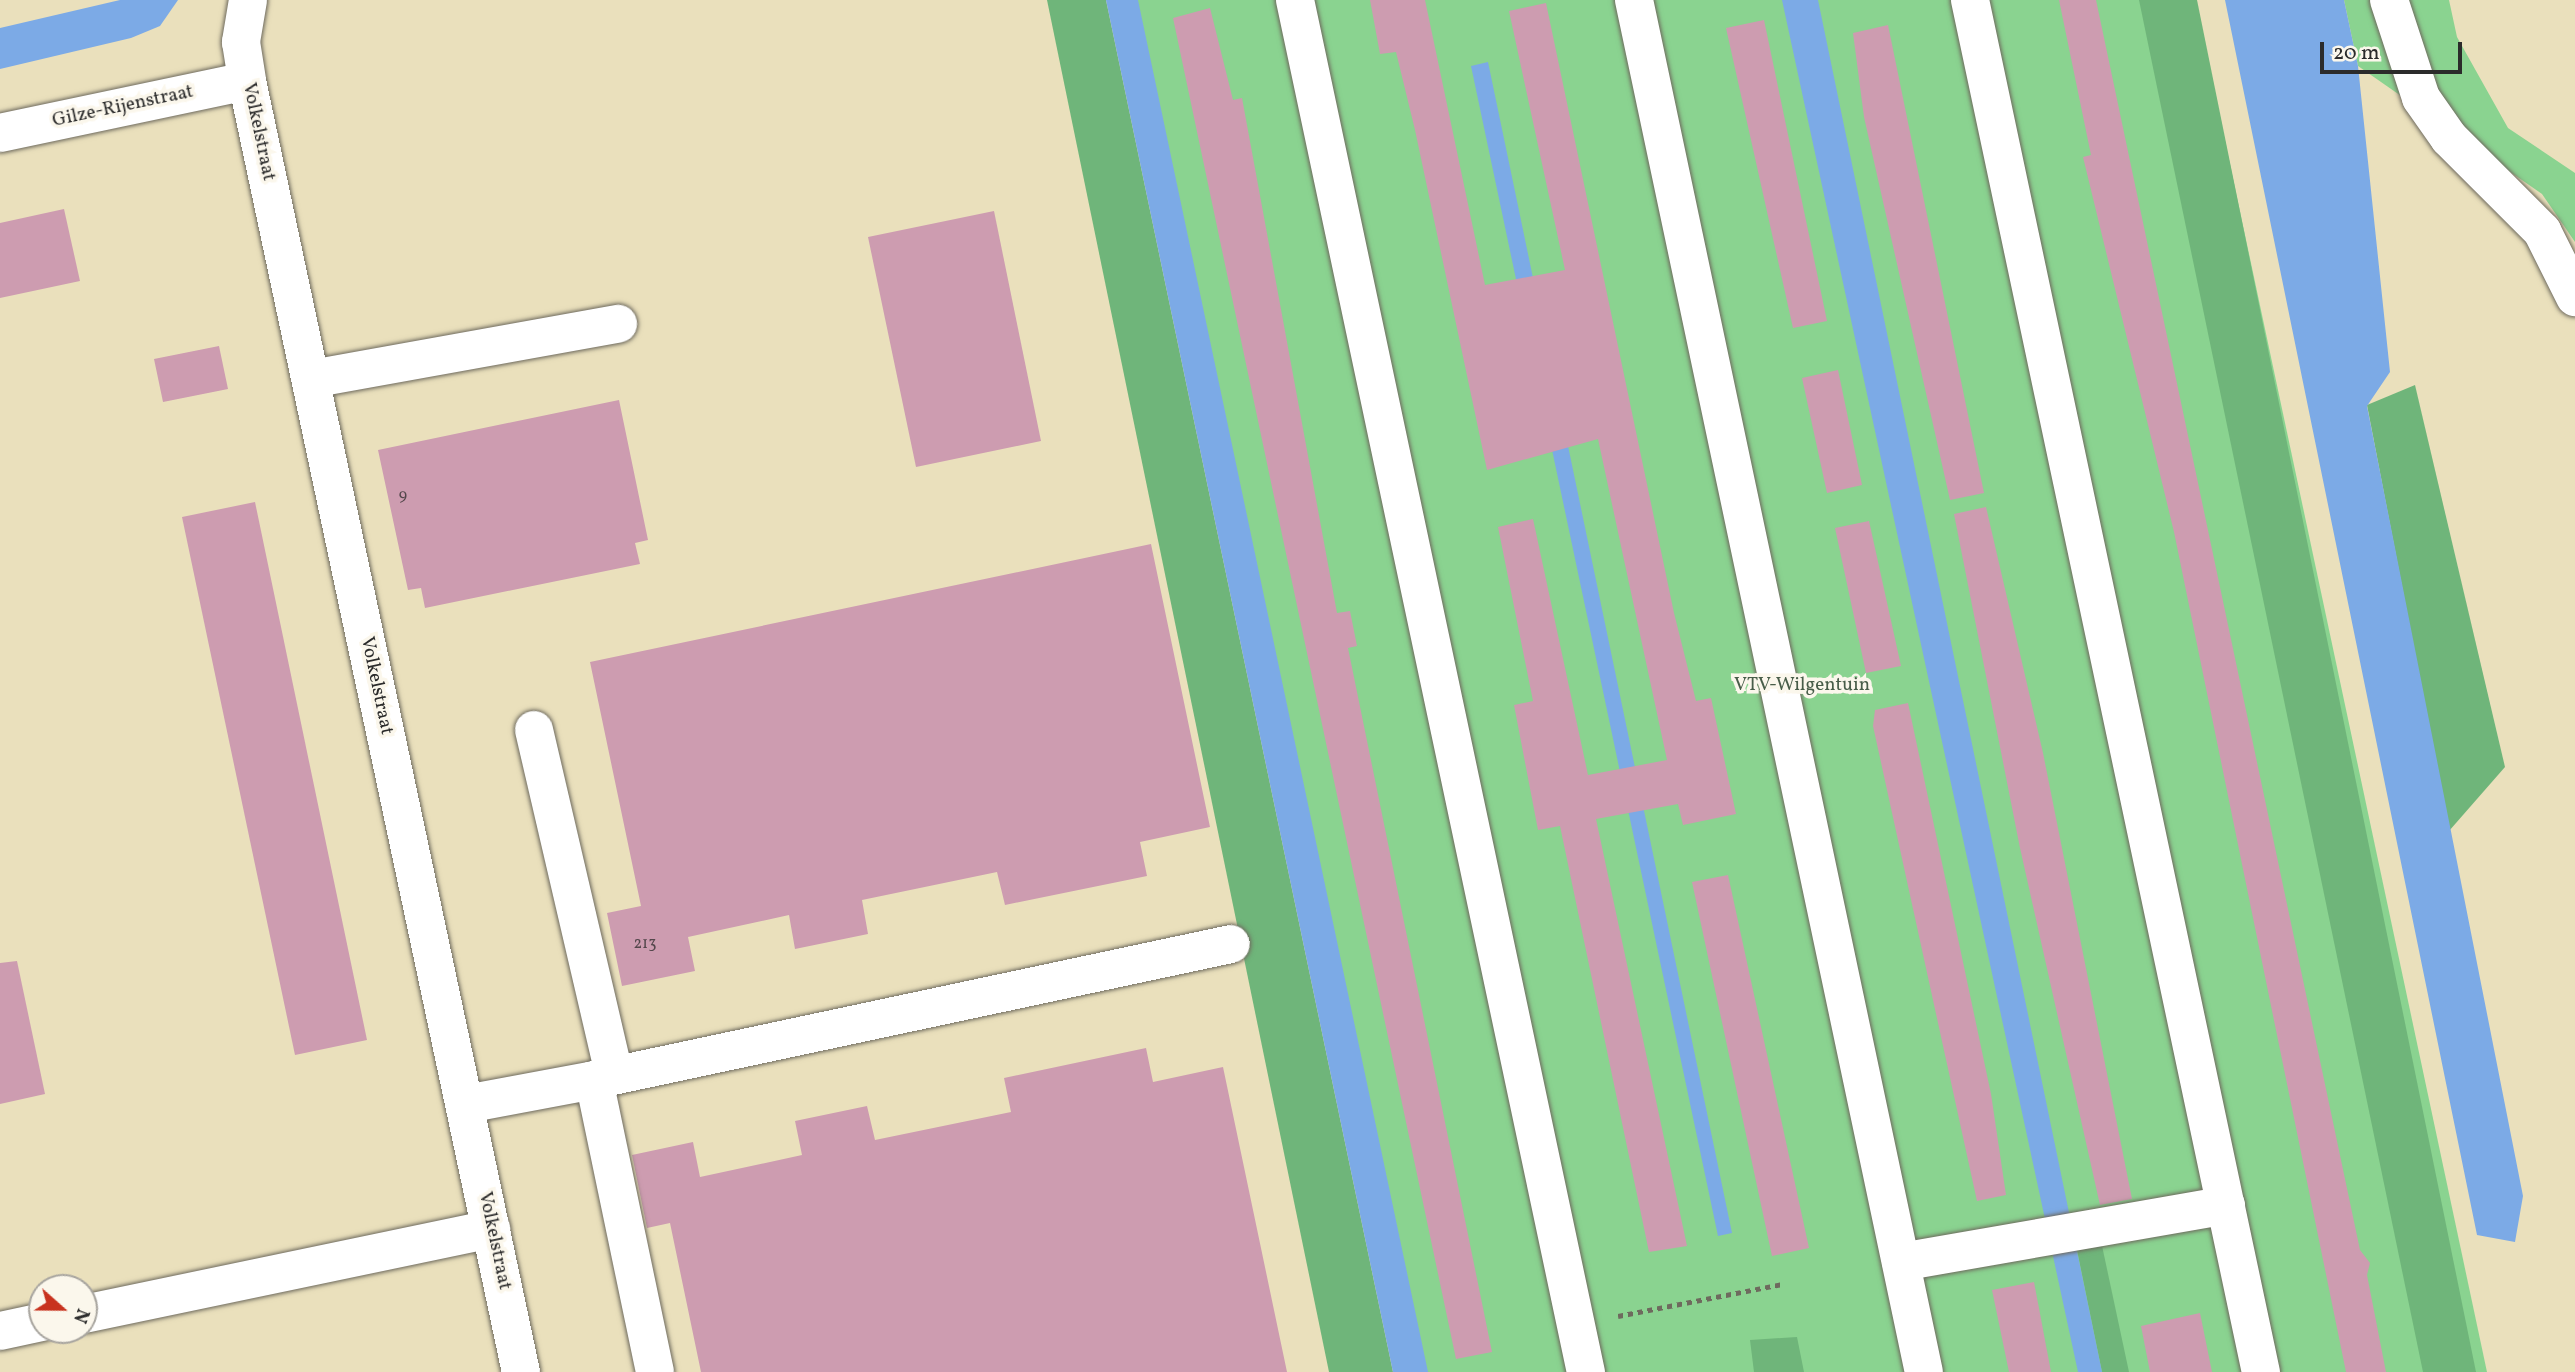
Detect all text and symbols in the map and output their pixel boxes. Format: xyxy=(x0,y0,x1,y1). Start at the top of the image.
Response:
scale bar xyxy=(2323,28,2465,72)
text: 20 m xyxy=(2333,39,2379,68)
street label: Gilze-Rijenstraat xyxy=(50,81,196,133)
street label: Volkelstraat xyxy=(236,81,280,183)
house number: 9 xyxy=(399,486,407,506)
street label: Volkelstraat xyxy=(354,635,398,737)
park label: VTV-Wilgentuin xyxy=(1734,675,1870,697)
house number: 213 xyxy=(633,934,657,954)
street label: Volkelstraat xyxy=(472,1190,516,1292)
north arrow xyxy=(28,1274,98,1344)
text: N xyxy=(66,1305,95,1327)

